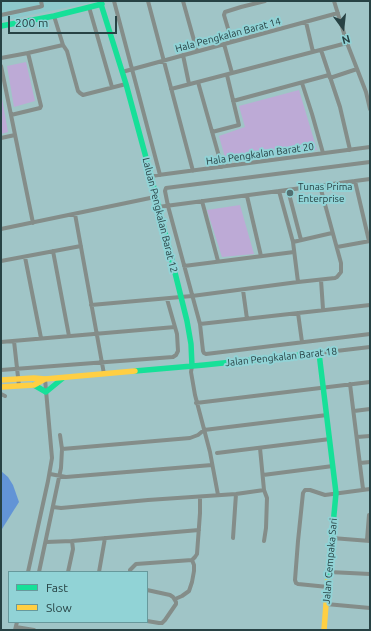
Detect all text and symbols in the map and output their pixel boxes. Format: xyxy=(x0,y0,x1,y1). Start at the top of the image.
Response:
scale bar xyxy=(10,8,119,34)
north arrow xyxy=(323,8,363,48)
street label: Hala Pengkalan Barat 14 xyxy=(174,15,282,55)
text: 200 m xyxy=(15,16,48,29)
text: N xyxy=(341,33,352,46)
street label: Hala Pengkalan Barat 20 xyxy=(205,140,315,168)
street label: Laluan Pengkalan Barat 12 xyxy=(140,156,180,274)
place label: Tunas Prima Enterprise xyxy=(298,181,352,204)
marker: Tunas Prima Enterprise xyxy=(285,188,295,198)
street label: Jalan Pengkalan Barat 18 xyxy=(224,345,338,369)
street label: Jalan Cempaka Sari xyxy=(320,518,340,604)
legend xyxy=(8,571,148,623)
text: Fast xyxy=(46,581,68,594)
text: Slow xyxy=(46,601,72,614)

